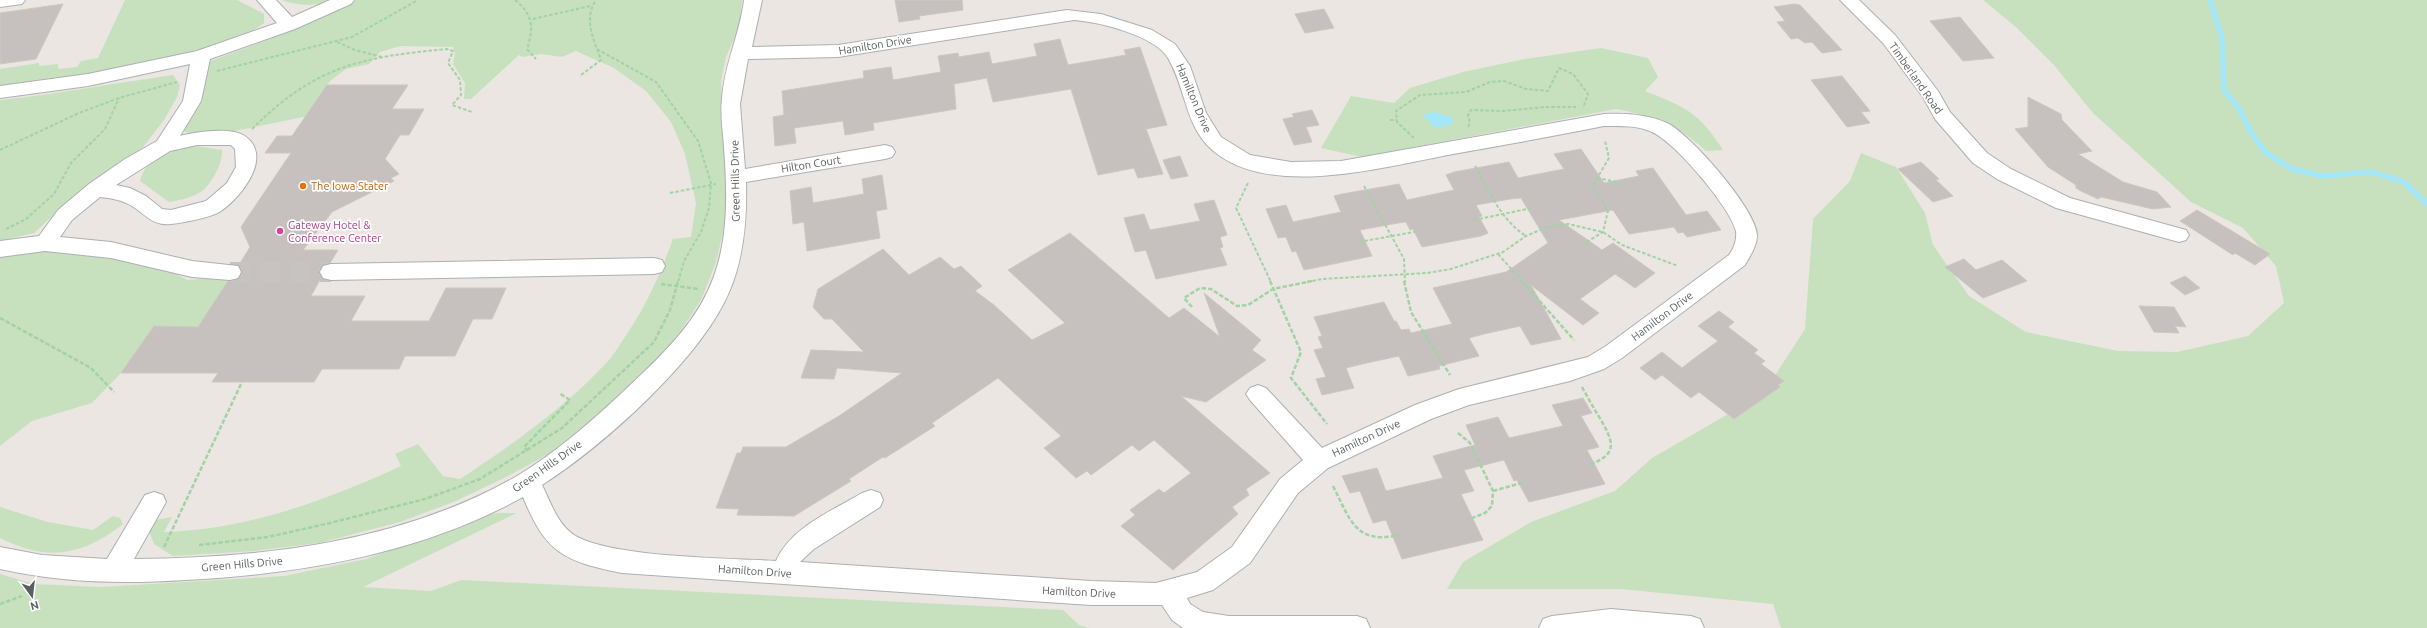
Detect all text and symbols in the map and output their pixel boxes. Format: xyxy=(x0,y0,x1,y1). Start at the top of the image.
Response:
street label: Hamilton Drive xyxy=(838,33,912,57)
street label: Timberland Road xyxy=(1887,40,1945,116)
street label: Hamilton Drive xyxy=(1174,62,1214,134)
street label: Green Hills Drive xyxy=(728,140,742,222)
street label: Hilton Court xyxy=(780,153,843,175)
place label: The Iowa Stater xyxy=(311,180,389,192)
marker: The Iowa Stater xyxy=(298,181,308,191)
place label: Gateway Hotel & Conference Center xyxy=(288,219,382,244)
marker: Gateway Hotel & Conference Center xyxy=(275,226,285,236)
street label: Hamilton Drive xyxy=(1629,289,1695,343)
street label: Hamilton Drive xyxy=(1330,417,1402,459)
street label: Green Hills Drive xyxy=(510,438,584,494)
street label: Green Hills Drive xyxy=(201,554,283,574)
street label: Hamilton Drive xyxy=(718,562,792,580)
north arrow xyxy=(12,576,52,616)
street label: Hamilton Drive xyxy=(1042,584,1116,600)
text: N xyxy=(29,599,40,613)

